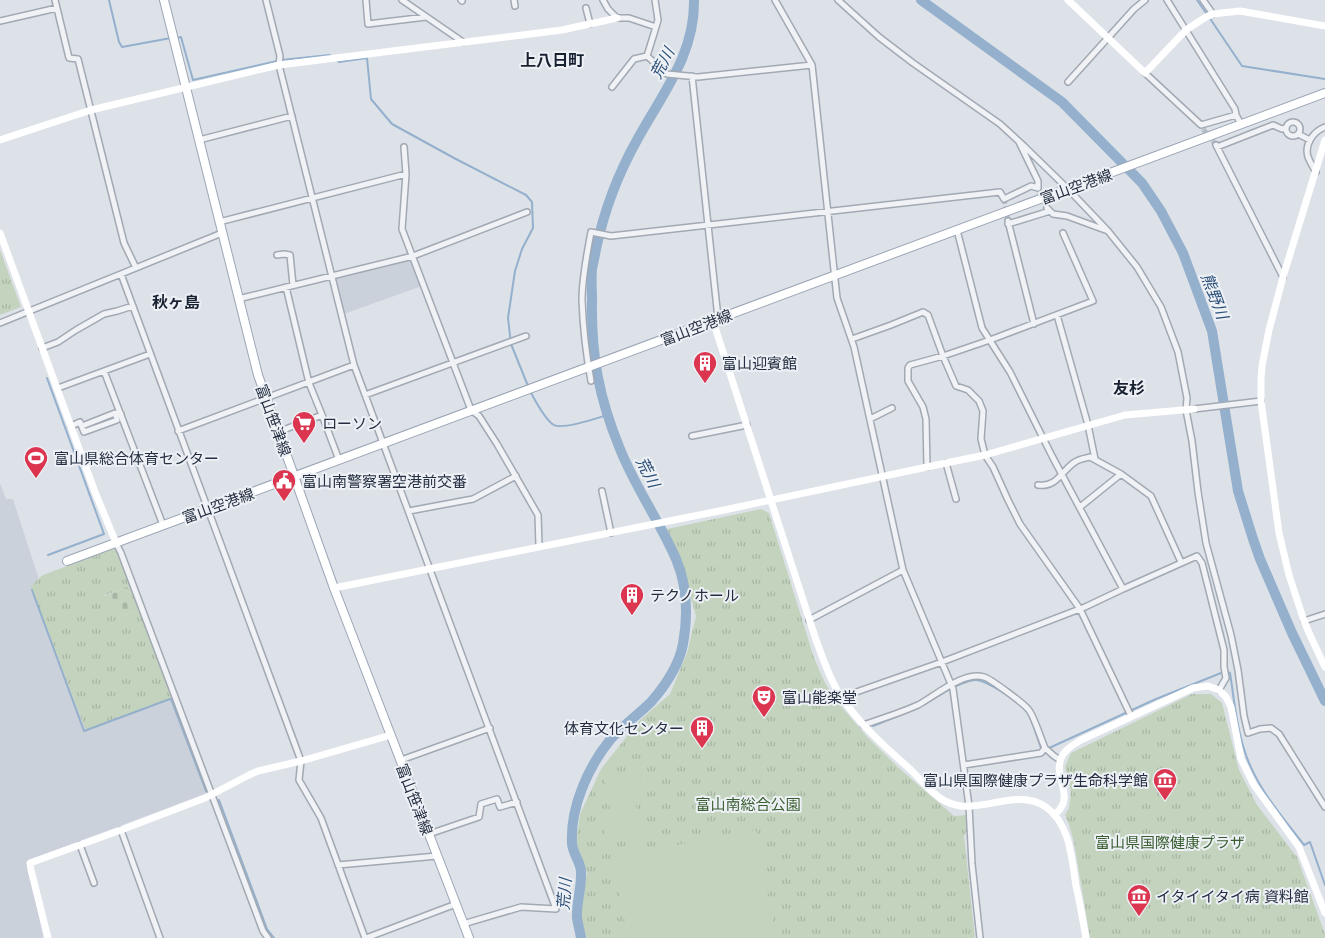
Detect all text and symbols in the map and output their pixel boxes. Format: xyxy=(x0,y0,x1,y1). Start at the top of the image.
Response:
water label: 荒川 xyxy=(645,42,680,82)
district label: 上八日町 xyxy=(520,49,584,71)
street label: 富山空港線 xyxy=(1037,164,1115,208)
water label: 熊野川 xyxy=(1196,270,1235,324)
district label: 秋ヶ島 xyxy=(152,291,200,313)
street label: 富山空港線 xyxy=(657,304,735,350)
building icon: 富山迎賓館 xyxy=(692,350,718,384)
place label: 富山迎賓館 xyxy=(722,353,797,373)
district label: 友杉 xyxy=(1113,377,1145,399)
street label: 富山笹津線 xyxy=(252,381,296,459)
supermarket icon: ローソン xyxy=(291,410,317,444)
place label: ローソン xyxy=(322,413,382,433)
sports icon: 富山県総合体育センター xyxy=(23,445,49,479)
place label: 富山県総合体育センター xyxy=(54,448,219,468)
water label: 荒川 xyxy=(631,453,666,493)
public building icon: 富山南警察署空港前交番 xyxy=(271,468,297,502)
place label: 富山南警察署空港前交番 xyxy=(302,471,467,491)
street label: 富山空港線 xyxy=(179,483,257,527)
building icon: テクノホール xyxy=(619,582,645,616)
place label: テクノホール xyxy=(650,585,739,605)
theatre icon: 富山能楽堂 xyxy=(751,684,777,718)
place label: 富山能楽堂 xyxy=(782,687,857,707)
building icon: 体育文化センター xyxy=(689,715,715,749)
place label: 体育文化センター xyxy=(564,718,684,738)
street label: 富山笹津線 xyxy=(392,760,438,838)
museum icon: 富山県国際健康プラザ生命科学館 xyxy=(1152,767,1178,801)
place label: 富山県国際健康プラザ生命科学館 xyxy=(923,770,1148,790)
park label: 富山南総合公園 xyxy=(695,794,801,814)
park label: 富山県国際健康プラザ xyxy=(1095,832,1245,852)
water label: 荒川 xyxy=(552,875,576,911)
museum icon: イタイイタイ病 資料館 xyxy=(1126,883,1152,917)
place label: イタイイタイ病 資料館 xyxy=(1156,886,1309,906)

